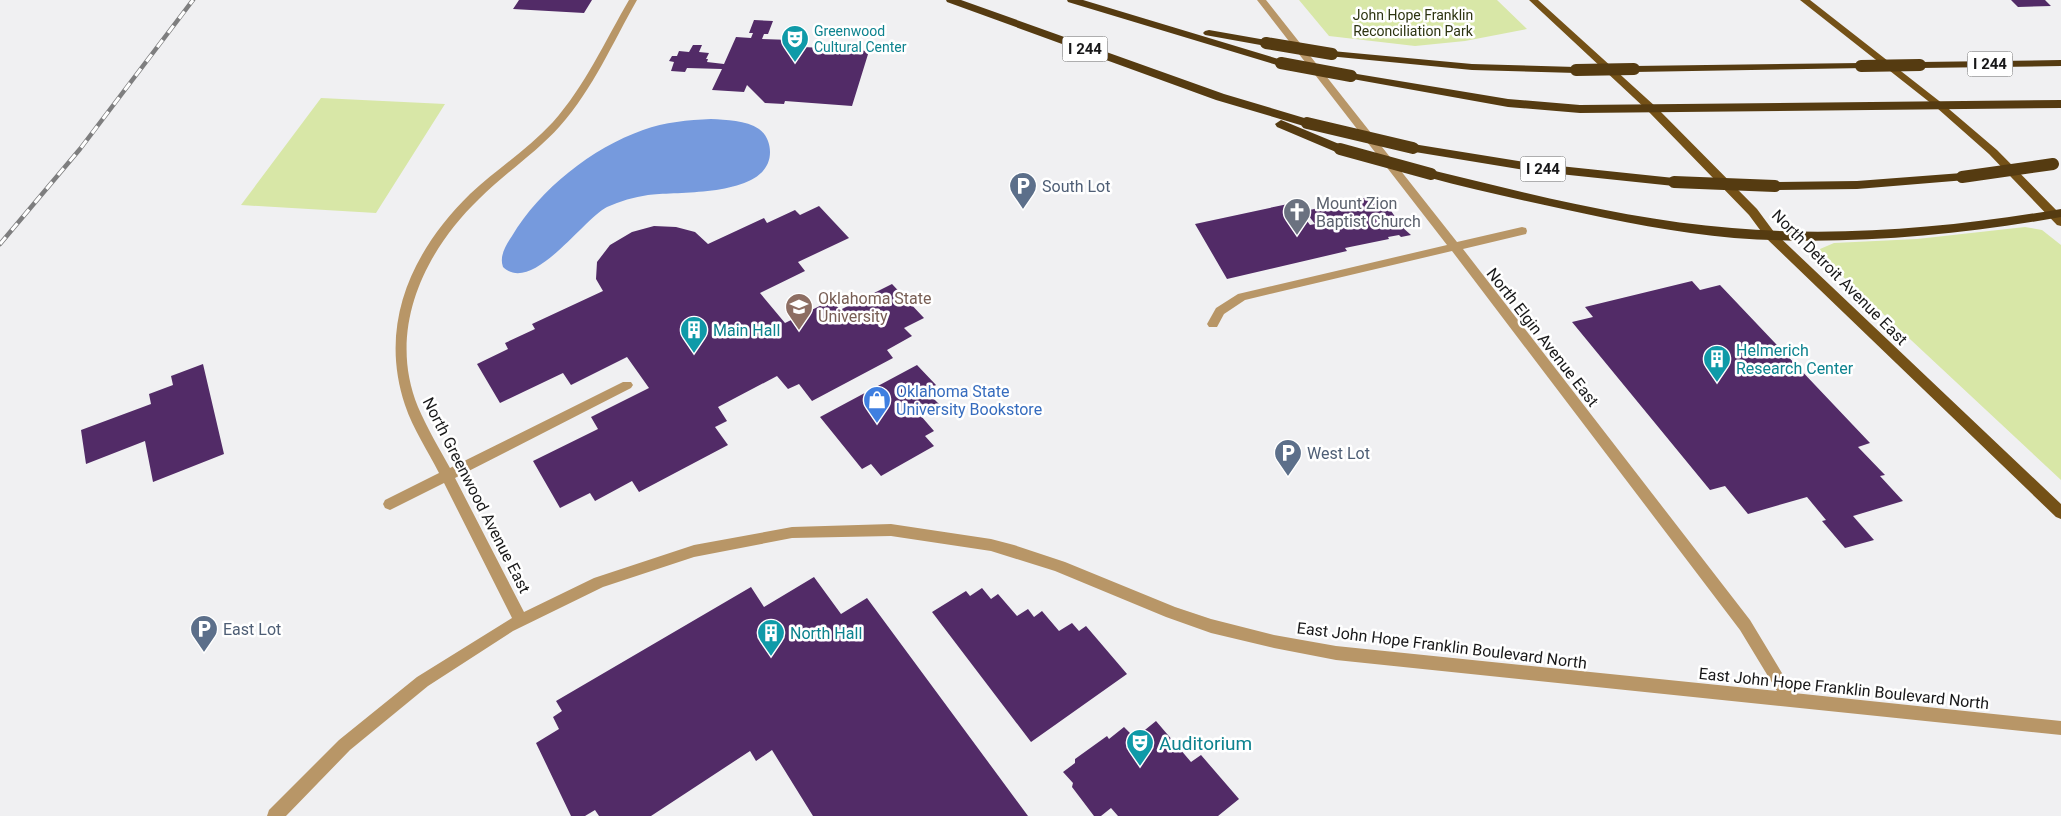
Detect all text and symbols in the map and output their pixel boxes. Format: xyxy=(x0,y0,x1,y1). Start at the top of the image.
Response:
park label: John Hope Franklin Reconciliation Park xyxy=(1353,7,1474,39)
place label: Greenwood Cultural Center xyxy=(814,23,907,55)
theatre icon: Greenwood Cultural Center xyxy=(780,24,810,63)
road number: I 244 xyxy=(1062,36,1108,62)
road number: I 244 xyxy=(1968,52,2012,76)
road number: I 244 xyxy=(1520,156,1566,182)
parking icon: South Lot xyxy=(1008,171,1038,210)
place label: South Lot xyxy=(1042,177,1110,196)
place label: Mount Zion Baptist Church xyxy=(1316,194,1421,231)
church icon: Mount Zion Baptist Church xyxy=(1282,197,1312,236)
street label: North Detroit Avenue East xyxy=(1768,206,1911,349)
street label: North Elgin Avenue East xyxy=(1483,264,1603,410)
place label: Oklahoma State University xyxy=(818,289,932,326)
school or university icon: Oklahoma State University xyxy=(784,292,814,331)
building icon: Main Hall xyxy=(679,315,709,354)
place label: Main Hall xyxy=(713,321,780,340)
place label: Helmerich Research Center xyxy=(1736,341,1854,378)
building icon: Helmerich Research Center xyxy=(1702,344,1732,383)
place label: Oklahoma State University Bookstore xyxy=(896,382,1042,419)
shop icon: Oklahoma State University Bookstore xyxy=(862,385,892,424)
street label: North Greenwood Avenue East xyxy=(419,394,534,596)
parking icon: West Lot xyxy=(1273,438,1303,477)
place label: West Lot xyxy=(1307,444,1370,463)
parking icon: East Lot xyxy=(189,614,219,653)
building icon: North Hall xyxy=(756,618,786,657)
street label: East John Hope Franklin Boulevard North xyxy=(1296,618,1588,673)
place label: East Lot xyxy=(223,620,281,639)
place label: North Hall xyxy=(790,624,862,643)
street label: East John Hope Franklin Boulevard North xyxy=(1698,664,1990,713)
theatre icon: Auditorium xyxy=(1125,728,1155,767)
place label: Auditorium xyxy=(1159,732,1252,755)

